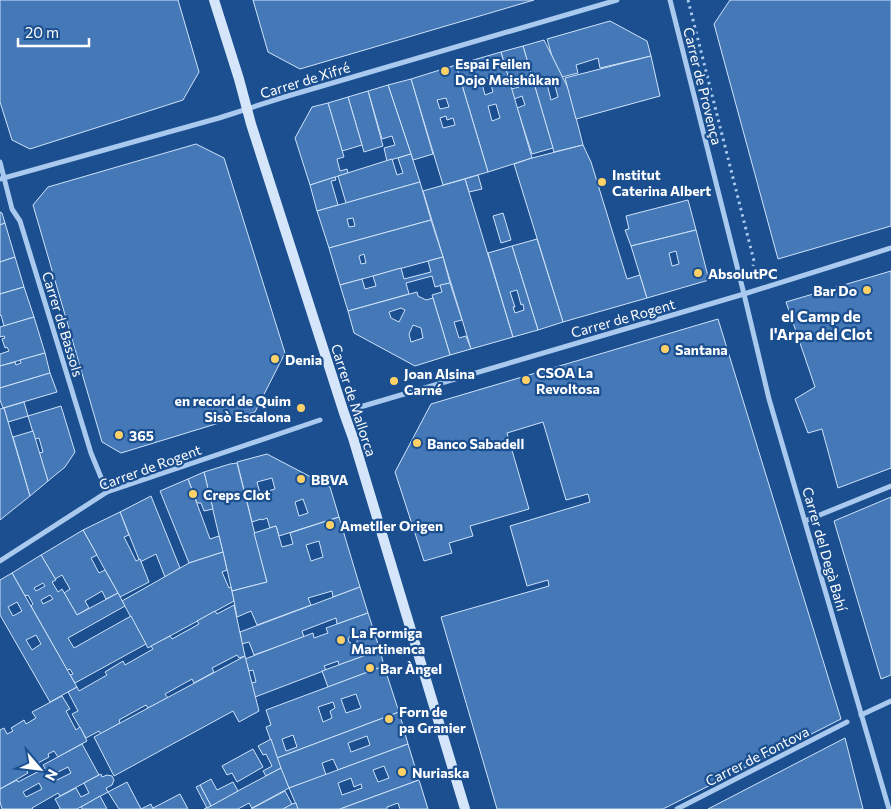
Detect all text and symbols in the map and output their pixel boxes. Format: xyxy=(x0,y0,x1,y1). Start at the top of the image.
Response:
scale bar xyxy=(18,15,89,47)
text: 20 m xyxy=(25,23,59,41)
street label: Carrer de Provença xyxy=(680,25,726,147)
place label: Espai Feilen Dojo Meishûkan xyxy=(455,55,559,88)
street label: Carrer de Xifré xyxy=(258,58,352,102)
marker: Espai Feilen Dojo Meishûkan xyxy=(439,65,451,77)
place label: Institut Caterina Albert xyxy=(612,166,711,199)
marker: Institut Caterina Albert xyxy=(596,176,608,188)
place label: AbsolutPC xyxy=(708,265,777,282)
marker: AbsolutPC xyxy=(692,267,704,279)
street label: Carrer de Bassols xyxy=(39,269,87,379)
place label: Bar Do xyxy=(813,282,857,299)
marker: Bar Do xyxy=(861,284,873,296)
street label: Carrer de Rogent xyxy=(569,295,677,341)
district label: el Camp de l'Arpa del Clot xyxy=(770,306,873,343)
place label: Santana xyxy=(675,341,728,358)
street label: Carrer de Mallorca xyxy=(328,342,380,458)
marker: Santana xyxy=(659,343,671,355)
place label: Denia xyxy=(285,351,322,368)
marker: Denia xyxy=(269,353,281,365)
place label: CSOA La Revoltosa xyxy=(536,364,600,397)
place label: Joan Alsina Carné xyxy=(404,365,475,398)
marker: CSOA La Revoltosa xyxy=(520,374,532,386)
marker: Joan Alsina Carné xyxy=(388,375,400,387)
place label: en record de Quim Sisò Escalona xyxy=(175,392,291,425)
marker: en record de Quim Sisò Escalona xyxy=(295,402,307,414)
place label: 365 xyxy=(129,427,154,444)
marker: 365 xyxy=(113,429,125,441)
place label: Banco Sabadell xyxy=(427,435,524,452)
marker: Banco Sabadell xyxy=(411,437,423,449)
street label: Carrer de Rogent xyxy=(97,441,204,493)
place label: BBVA xyxy=(311,471,348,488)
marker: BBVA xyxy=(295,473,307,485)
street label: Carrer del Degà Bahí xyxy=(799,485,851,613)
place label: Creps Clot xyxy=(203,486,271,503)
marker: Creps Clot xyxy=(187,488,199,500)
place label: Ametller Origen xyxy=(340,517,443,534)
marker: Ametller Origen xyxy=(324,519,336,531)
place label: La Formiga Martinenca xyxy=(351,624,425,657)
marker: La Formiga Martinenca xyxy=(335,634,347,646)
place label: Bar Àngel xyxy=(380,660,442,677)
marker: Bar Àngel xyxy=(364,662,376,674)
place label: Forn de pa Granier xyxy=(399,703,466,736)
marker: Forn de pa Granier xyxy=(383,713,395,725)
street label: Carrer de Fontova xyxy=(702,723,812,789)
north arrow xyxy=(15,744,65,794)
place label: Nuriaska xyxy=(412,764,469,781)
marker: Nuriaska xyxy=(396,766,408,778)
text: N xyxy=(42,767,62,784)

